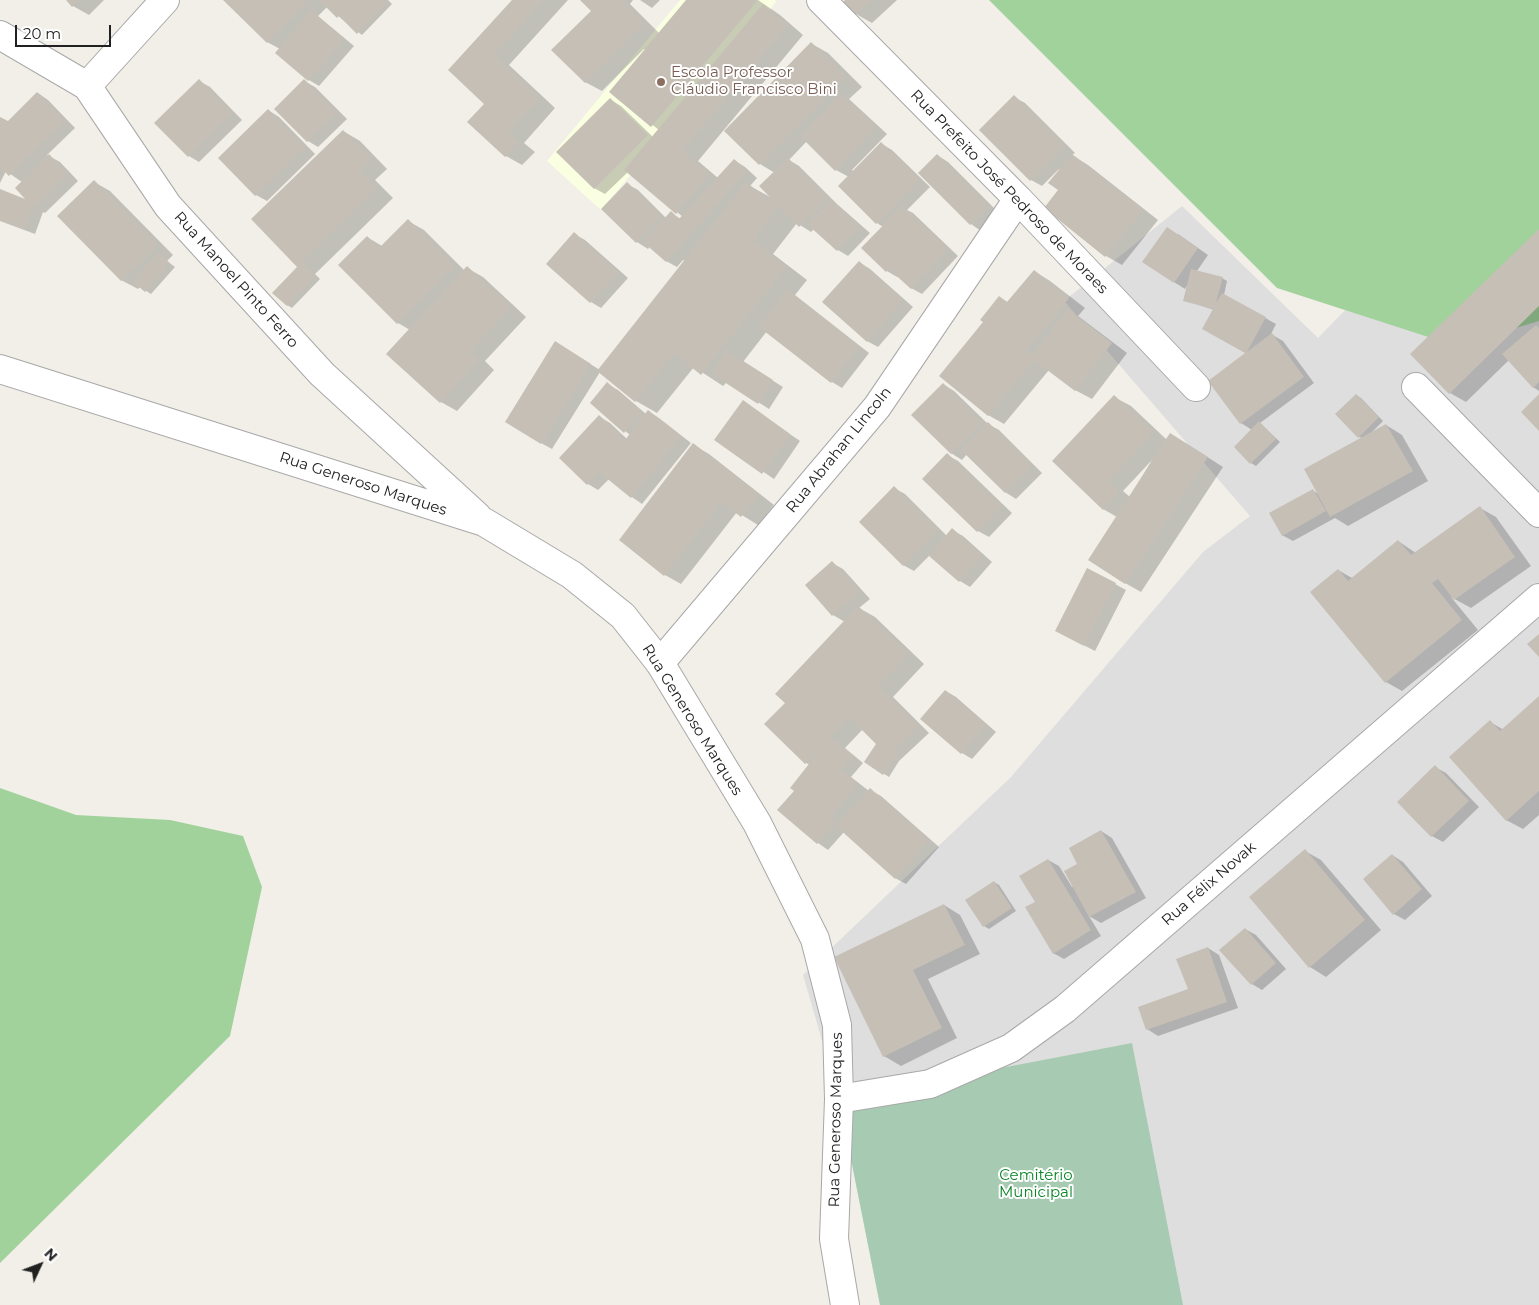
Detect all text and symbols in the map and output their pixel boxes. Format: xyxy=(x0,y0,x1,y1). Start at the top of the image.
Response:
scale bar xyxy=(18,15,114,47)
text: 20 m xyxy=(23,24,61,43)
place label: Escola Professor Cláudio Francisco Bini xyxy=(671,64,837,99)
marker: Escola Professor Cláudio Francisco Bini xyxy=(655,76,667,88)
street label: Rua Prefeito José Pedroso de Moraes xyxy=(906,86,1112,298)
street label: Rua Manoel Pinto Ferro xyxy=(170,208,302,352)
street label: Rua Abrahan Lincoln xyxy=(783,383,895,517)
street label: Rua Generoso Marques xyxy=(277,448,449,520)
street label: Rua Generoso Marques xyxy=(638,641,746,799)
street label: Rua Félix Novak xyxy=(1158,838,1260,930)
street label: Rua Generoso Marques xyxy=(825,1032,847,1208)
park label: Cemitério Municipal xyxy=(999,1167,1073,1202)
north arrow xyxy=(15,1240,65,1290)
text: N xyxy=(41,1244,61,1265)

